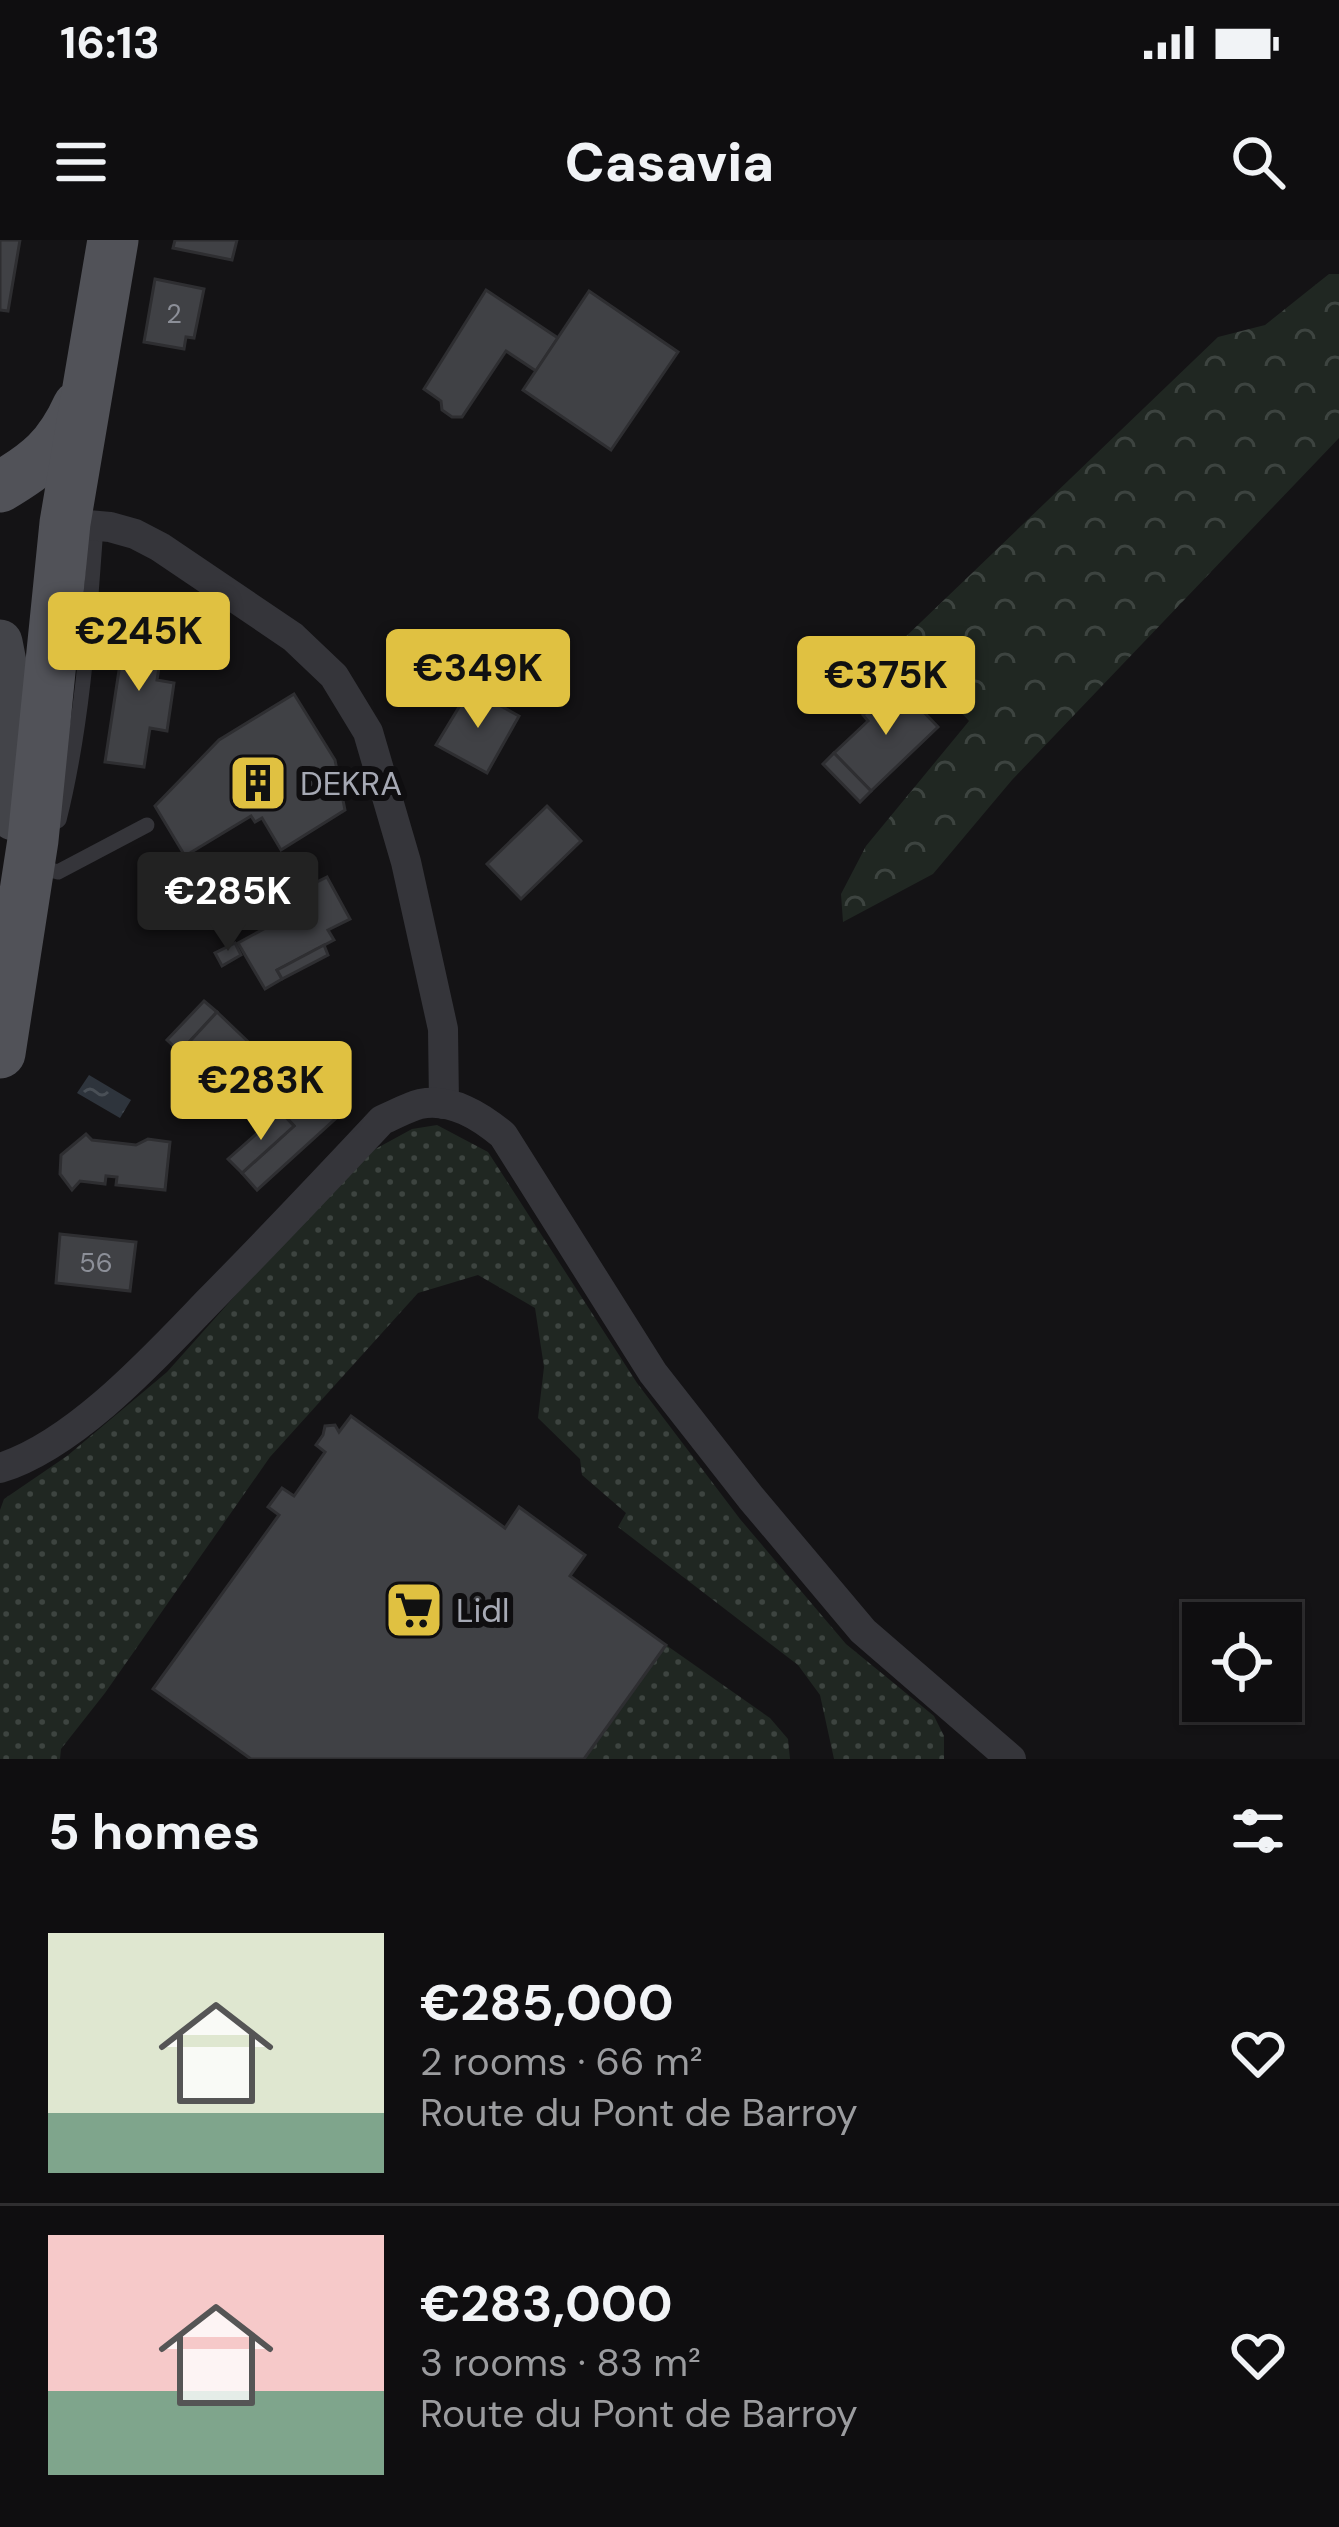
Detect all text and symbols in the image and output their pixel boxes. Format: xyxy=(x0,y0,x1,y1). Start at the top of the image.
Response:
text: 16:13 xyxy=(60,13,160,72)
text: Casavia xyxy=(565,127,774,198)
icon: menu xyxy=(48,129,114,195)
icon: search xyxy=(1225,129,1291,195)
house number: 2 xyxy=(166,296,182,331)
pin: €245K xyxy=(55,592,223,694)
text: €245K xyxy=(75,605,203,656)
pin: €349K xyxy=(394,629,562,731)
pin: €375K xyxy=(802,636,970,738)
text: €349K xyxy=(413,642,543,693)
text: €375K xyxy=(824,649,948,700)
building icon: DEKRA xyxy=(227,752,289,814)
place label: DEKRA xyxy=(300,762,402,805)
pin: €285K xyxy=(144,852,312,954)
text: €285K xyxy=(164,865,292,916)
pin: €283K xyxy=(177,1041,345,1143)
text: €283K xyxy=(198,1054,324,1105)
house number: 56 xyxy=(79,1245,113,1280)
supermarket icon: Lidl xyxy=(383,1579,445,1641)
place label: Lidl xyxy=(456,1589,509,1632)
map controls xyxy=(1182,1602,1302,1722)
button: locate xyxy=(1182,1602,1302,1722)
text: 5 homes xyxy=(48,1798,260,1865)
icon: filters xyxy=(1225,1798,1291,1864)
text: €285,000 xyxy=(420,1969,674,2036)
icon: home xyxy=(144,1981,288,2125)
icon: heart xyxy=(1225,2020,1291,2086)
text: 2 rooms · 66 m² xyxy=(420,2036,703,2087)
text: Route du Pont de Barroy xyxy=(420,2087,858,2138)
text: €283,000 xyxy=(420,2270,673,2337)
icon: home xyxy=(144,2283,288,2427)
icon: heart xyxy=(1225,2322,1291,2388)
text: 3 rooms · 83 m² xyxy=(420,2337,701,2388)
text: Route du Pont de Barroy xyxy=(420,2388,858,2439)

